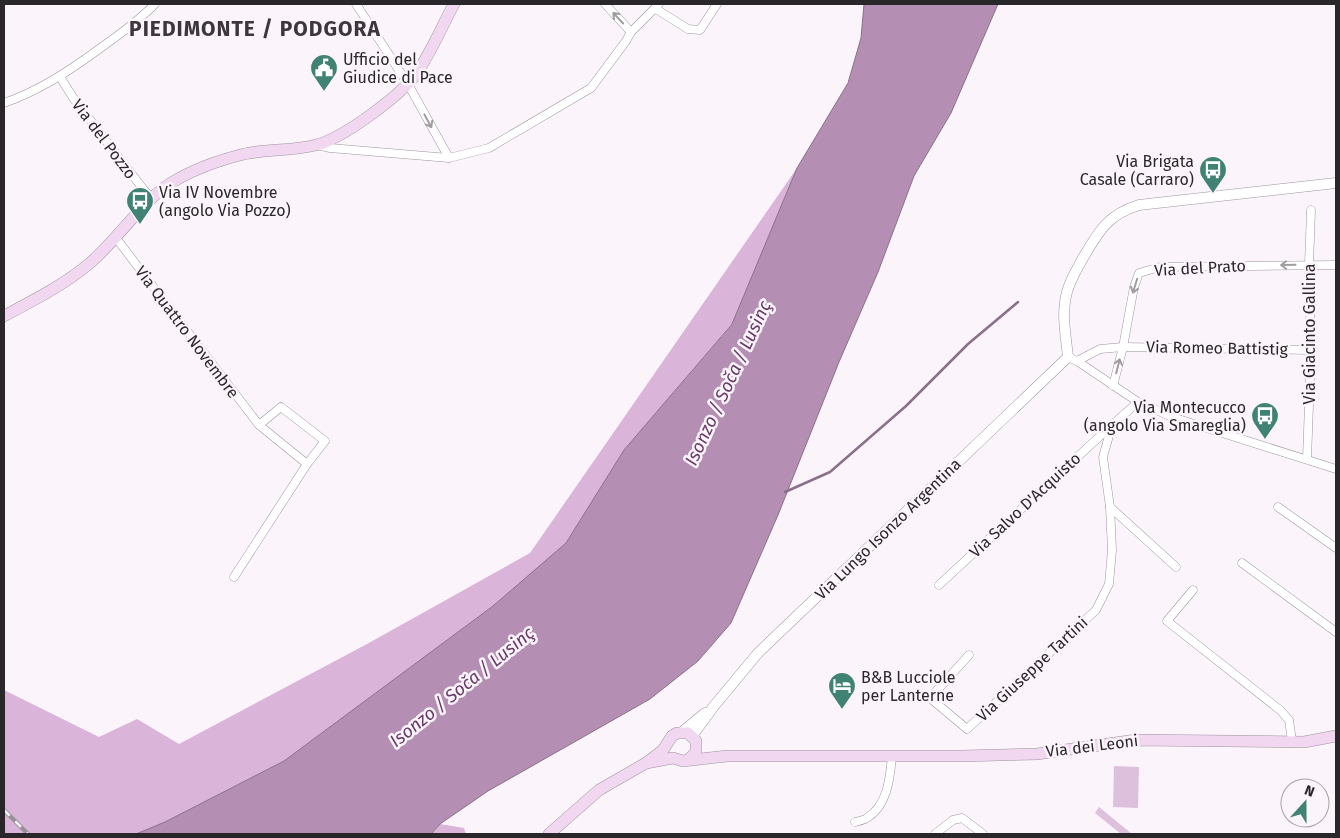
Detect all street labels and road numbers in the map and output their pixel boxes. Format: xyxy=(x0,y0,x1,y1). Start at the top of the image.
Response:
street label: Via del Pozzo xyxy=(68,95,140,183)
street label: Via del Prato xyxy=(1154,256,1246,280)
street label: Via Quattro Novembre xyxy=(131,262,243,402)
street label: Via Giacinto Gallina xyxy=(1300,264,1319,404)
street label: Via Romeo Battistig xyxy=(1146,337,1289,359)
street label: Via Salvo D'Acquisto xyxy=(965,449,1085,561)
street label: Via Lungo Isonzo Argentina xyxy=(811,454,965,604)
street label: Via Giuseppe Tartini xyxy=(973,613,1091,725)
street label: Via dei Leoni xyxy=(1045,731,1139,761)

